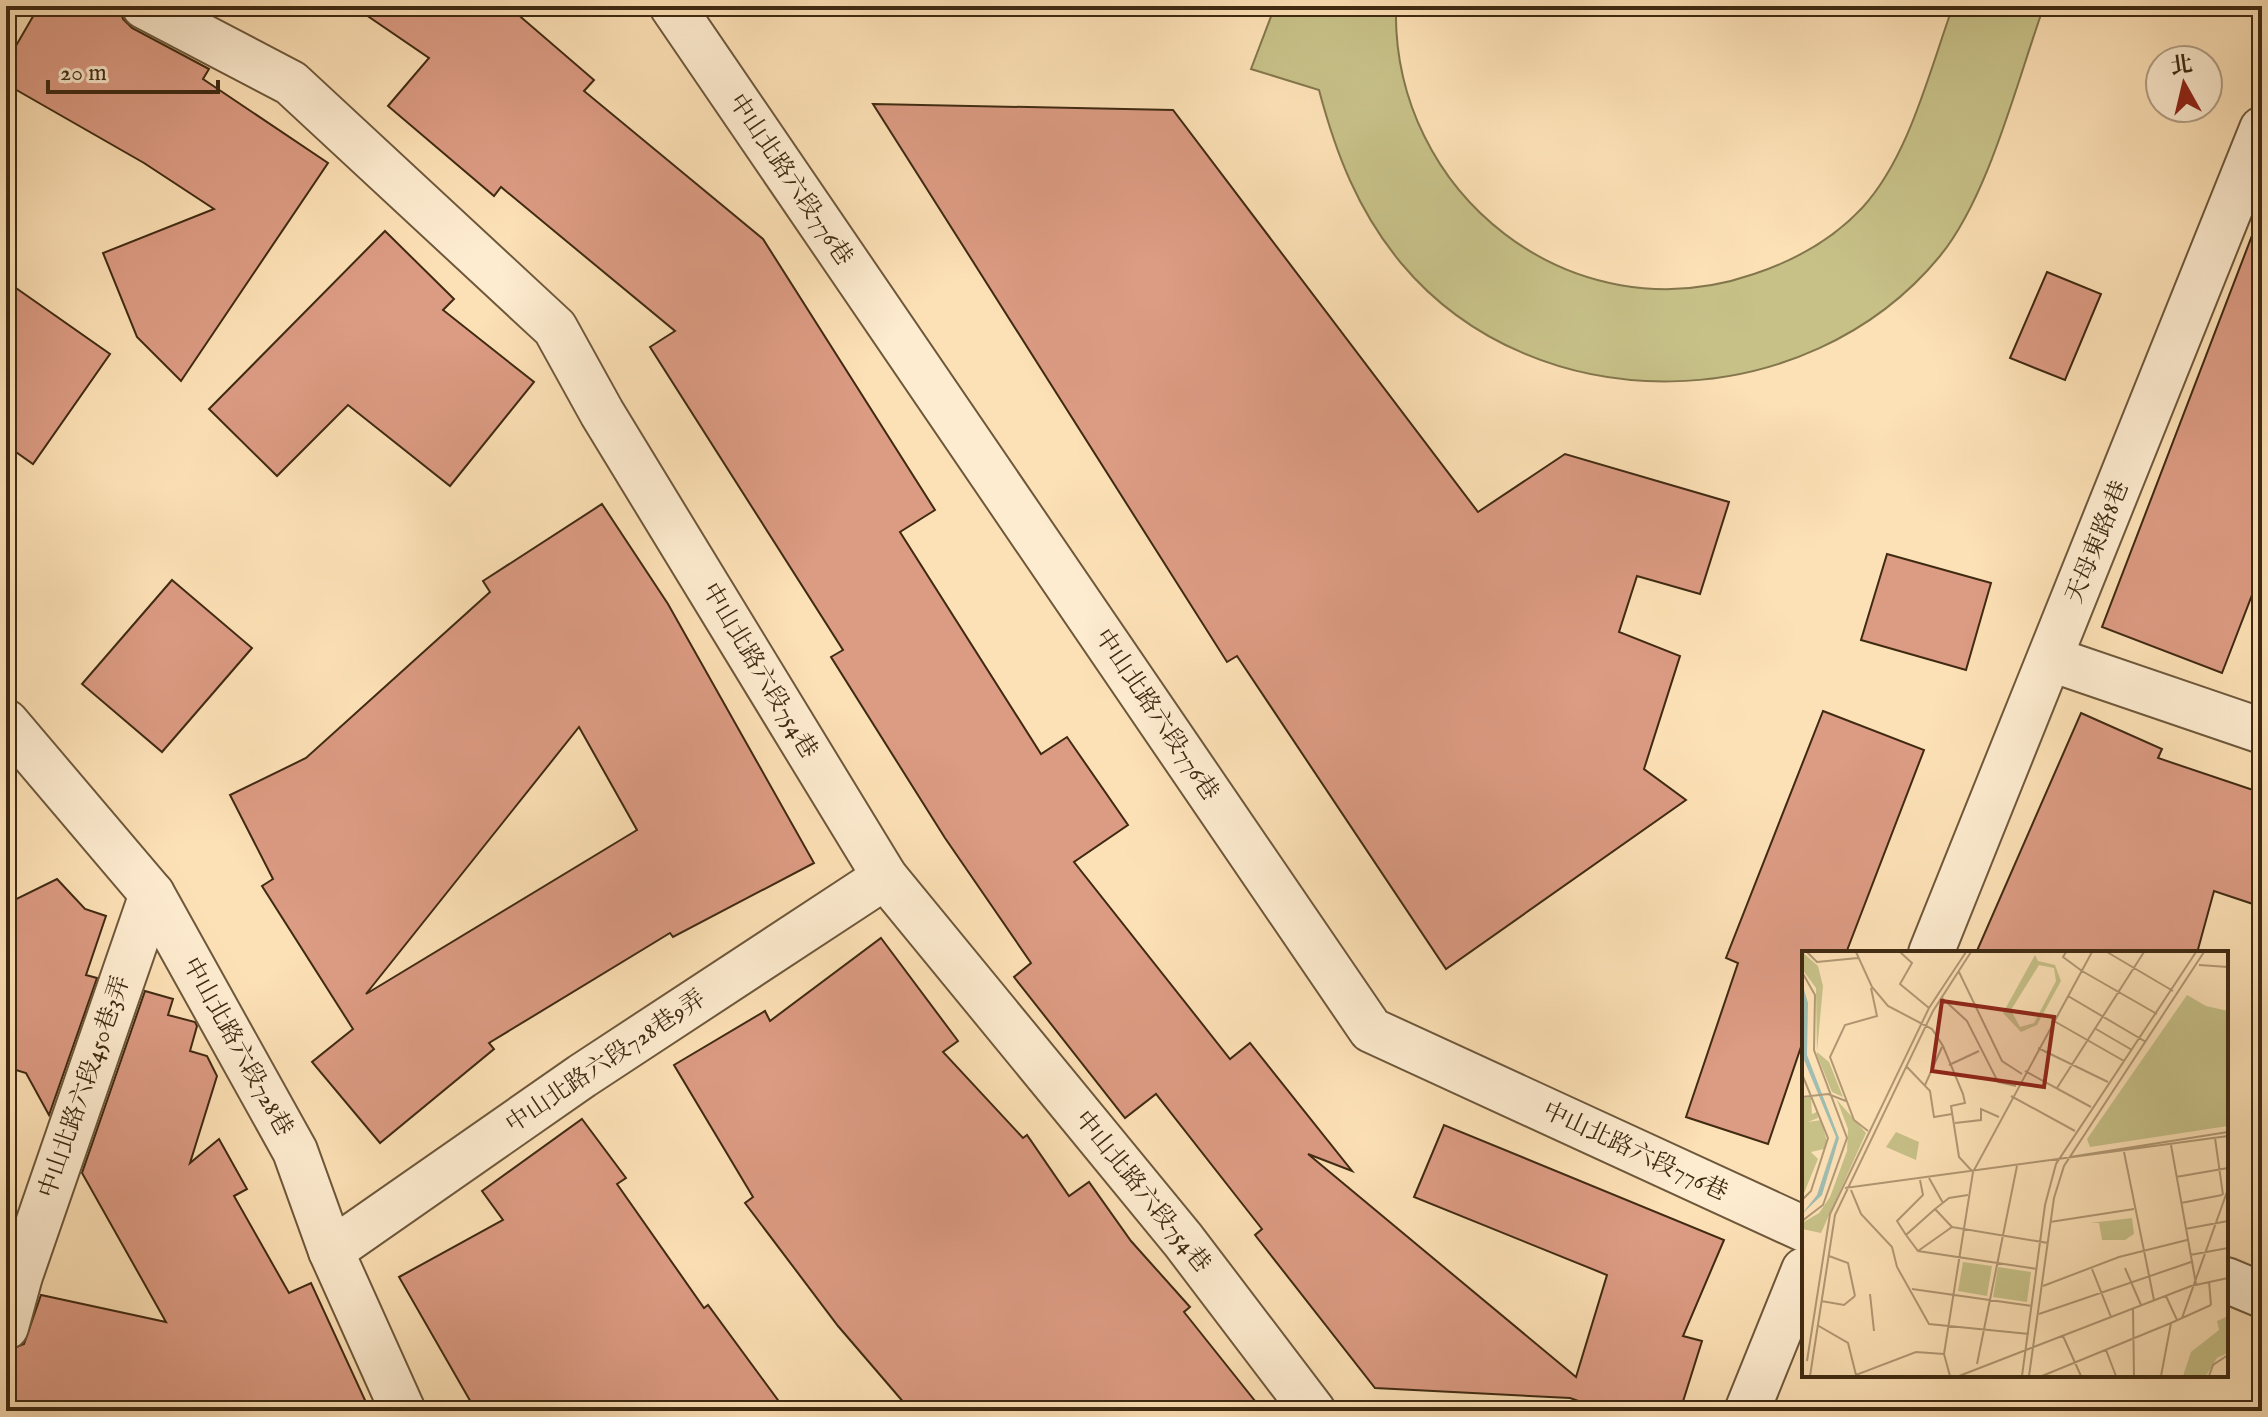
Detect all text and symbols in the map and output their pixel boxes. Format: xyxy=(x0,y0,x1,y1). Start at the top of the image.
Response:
scale bar xyxy=(48,44,218,94)
north arrow xyxy=(2144,44,2224,124)
text: 北 xyxy=(2169,51,2194,82)
text: 20 m xyxy=(60,58,107,89)
street label: 中山北路六段776巷 xyxy=(721,88,859,272)
street label: 天母東路8巷 xyxy=(2059,476,2137,608)
street label: 中山北路六段754巷 xyxy=(694,577,824,765)
street label: 中山北路六段776巷 xyxy=(1087,623,1225,807)
inset map xyxy=(1802,951,2228,1377)
street label: 中山北路六段728巷 xyxy=(175,952,299,1142)
street label: 中山北路六段450巷3弄 xyxy=(32,972,138,1202)
street label: 中山北路六段728巷9弄 xyxy=(500,984,712,1140)
street label: 中山北路六段776巷 xyxy=(1538,1096,1732,1208)
street label: 中山北路六段754巷 xyxy=(1067,1105,1217,1279)

